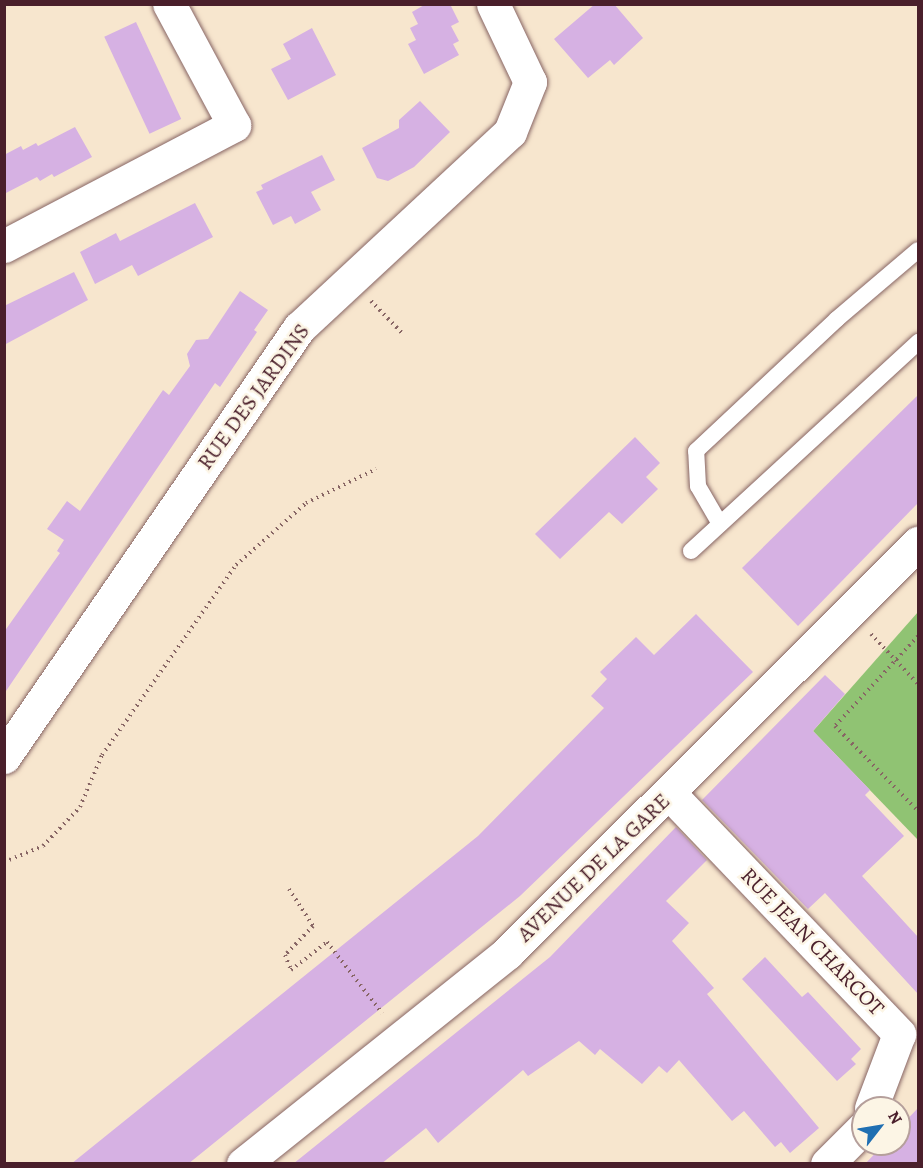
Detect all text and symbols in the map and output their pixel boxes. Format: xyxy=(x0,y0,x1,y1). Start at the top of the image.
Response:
street label: RUE DES JARDINS xyxy=(192,319,316,475)
street label: AVENUE DE LA GARE xyxy=(512,788,676,948)
street label: RUE JEAN CHARCOT xyxy=(735,863,889,1021)
north arrow xyxy=(851,1096,911,1156)
text: N xyxy=(882,1107,907,1128)

